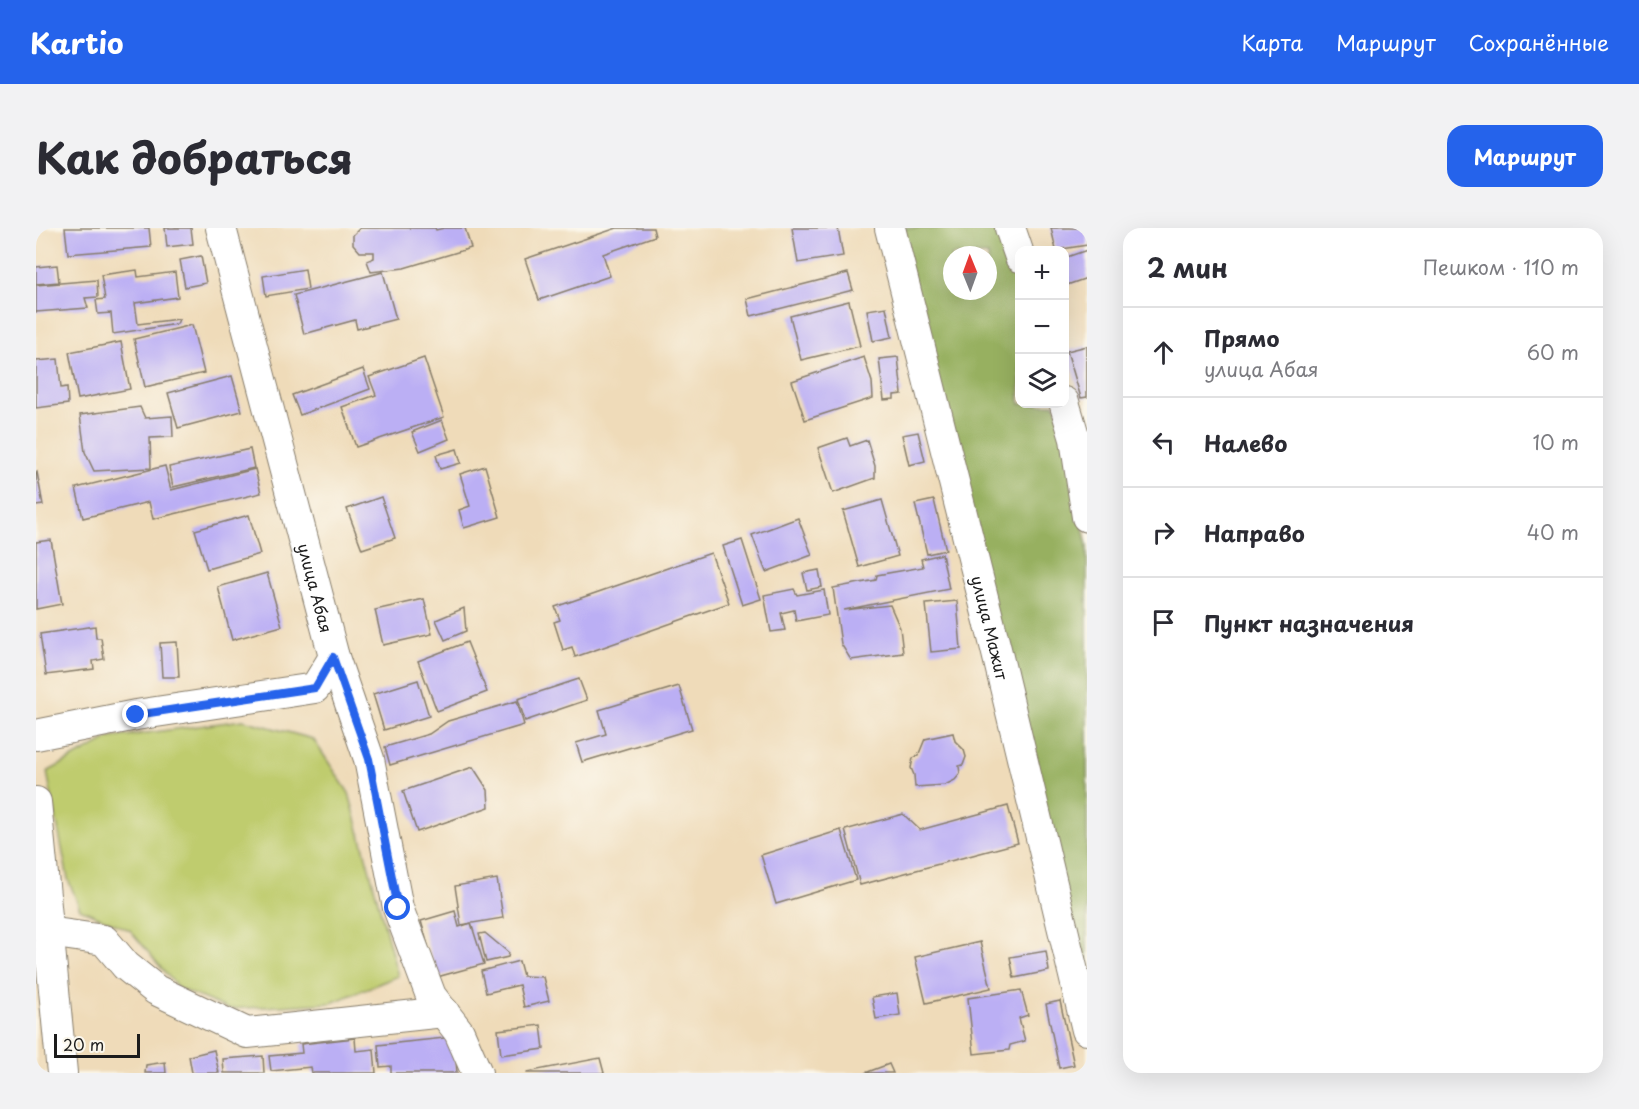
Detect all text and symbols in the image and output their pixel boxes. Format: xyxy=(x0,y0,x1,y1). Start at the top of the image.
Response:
text: Kartio xyxy=(30,21,124,64)
text: Карта xyxy=(1242,26,1303,58)
text: Маршрут xyxy=(1336,26,1436,58)
text: Сохранённые xyxy=(1469,26,1609,58)
text: Как добраться xyxy=(36,125,353,188)
button: Маршрут xyxy=(1447,125,1603,187)
north arrow xyxy=(943,246,997,300)
map controls xyxy=(1015,246,1069,408)
button: + xyxy=(1015,246,1069,300)
text: 2 мин xyxy=(1147,248,1228,287)
text: Пешком · 110 m xyxy=(1423,252,1579,282)
button: − xyxy=(1015,300,1069,354)
text: Прямо xyxy=(1204,321,1279,354)
icon: ahead xyxy=(1147,336,1180,369)
text: 60 m xyxy=(1527,337,1579,367)
button: layers xyxy=(1015,354,1069,408)
text: улица Абая xyxy=(1204,354,1319,384)
icon: left xyxy=(1147,426,1180,459)
text: Налево xyxy=(1204,426,1287,459)
text: 10 m xyxy=(1532,427,1579,457)
icon: right xyxy=(1147,516,1180,549)
text: Направо xyxy=(1204,516,1305,549)
text: 40 m xyxy=(1527,517,1579,547)
street label: улица Абая xyxy=(292,540,339,635)
street label: улица Мажит xyxy=(966,573,1015,682)
icon: arrive xyxy=(1147,606,1180,639)
text: Пункт назначения xyxy=(1204,606,1414,639)
route end xyxy=(122,701,148,727)
route start xyxy=(384,894,410,920)
scale bar xyxy=(54,1031,140,1058)
text: 20 m xyxy=(63,1032,104,1056)

